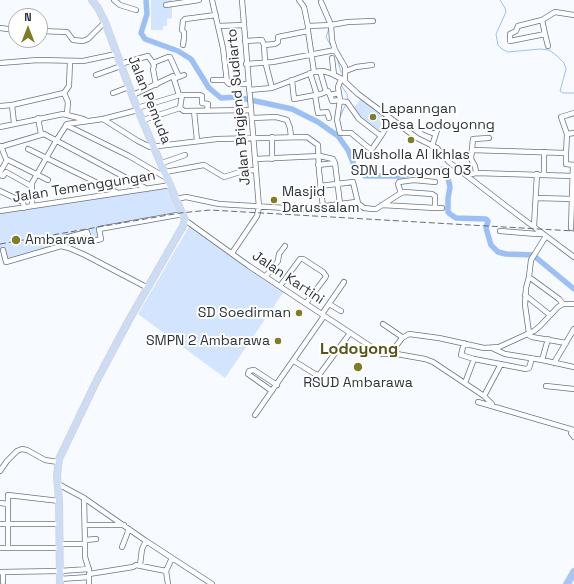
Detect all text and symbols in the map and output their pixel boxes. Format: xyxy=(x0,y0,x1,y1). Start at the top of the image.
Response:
north arrow xyxy=(8,8,48,48)
text: N xyxy=(24,10,32,24)
street label: Jalan Brigjend Sudiarto xyxy=(224,28,254,186)
street label: Jalan Pemuda xyxy=(124,53,174,147)
place label: Lapanngan Desa Lodoyonng xyxy=(381,101,495,134)
marker: Lapanngan Desa Lodoyonng xyxy=(368,112,378,122)
marker: Musholla Al Ikhlas SDN Lodoyong 03 xyxy=(406,135,416,145)
place label: Musholla Al Ikhlas SDN Lodoyong 03 xyxy=(351,147,471,180)
street label: Jalan Temenggungan xyxy=(11,167,157,207)
place label: Masjid Darussalam xyxy=(282,184,359,216)
marker: Masjid Darussalam xyxy=(269,195,279,205)
place label: Ambarawa xyxy=(25,232,95,248)
marker: Ambarawa xyxy=(10,234,22,246)
street label: Jalan Kartini xyxy=(249,248,327,308)
place label: SD Soedirman xyxy=(198,305,291,321)
marker: SD Soedirman xyxy=(294,308,304,318)
place label: SMPN 2 Ambarawa xyxy=(146,333,270,349)
marker: SMPN 2 Ambarawa xyxy=(273,336,283,346)
district label: Lodoyong xyxy=(320,340,398,360)
marker: RSUD Ambarawa xyxy=(352,361,364,373)
place label: RSUD Ambarawa xyxy=(303,375,413,391)

